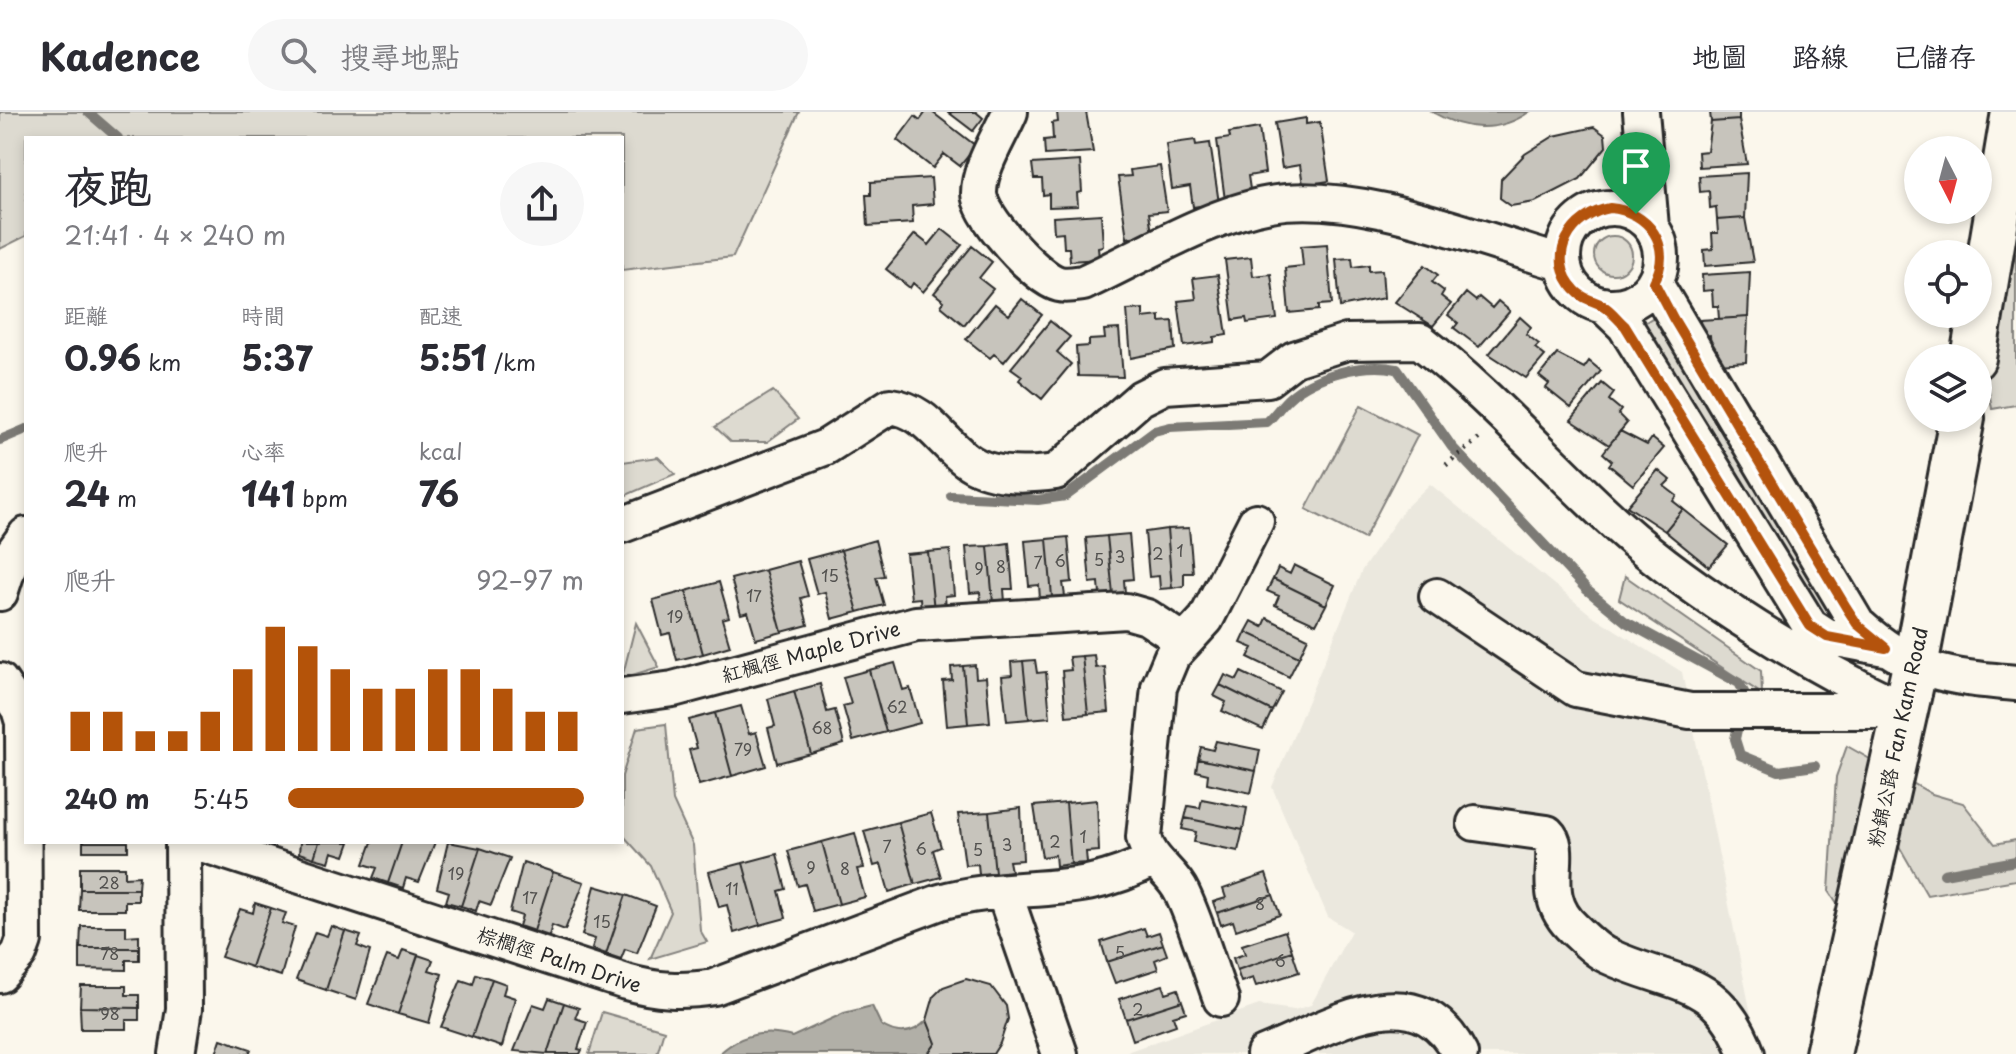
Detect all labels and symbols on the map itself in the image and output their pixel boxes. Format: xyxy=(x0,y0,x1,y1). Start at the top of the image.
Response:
pin xyxy=(1602,132,1670,214)
north arrow xyxy=(1904,136,1992,224)
house number: 1 xyxy=(1176,538,1184,562)
house number: 2 xyxy=(1152,541,1164,565)
house number: 3 xyxy=(1115,544,1125,568)
house number: 5 xyxy=(1094,547,1104,571)
house number: 6 xyxy=(1054,548,1066,572)
house number: 7 xyxy=(1033,550,1043,574)
house number: 8 xyxy=(996,554,1006,578)
house number: 9 xyxy=(974,556,984,580)
house number: 15 xyxy=(821,563,839,587)
house number: 17 xyxy=(746,583,762,607)
house number: 19 xyxy=(667,604,683,628)
street label: 紅楓徑 Maple Drive xyxy=(718,613,903,689)
street label: 粉錦公路 Fan Kam Road xyxy=(1859,624,1935,849)
house number: 62 xyxy=(886,694,908,718)
house number: 68 xyxy=(811,715,833,739)
house number: 79 xyxy=(734,737,752,761)
house number: 1 xyxy=(1079,824,1087,848)
house number: 2 xyxy=(1049,829,1061,853)
house number: 3 xyxy=(1002,832,1012,856)
house number: 7 xyxy=(882,834,892,858)
house number: 6 xyxy=(915,836,927,860)
house number: 5 xyxy=(973,837,983,861)
house number: 9 xyxy=(806,855,816,879)
house number: 8 xyxy=(840,856,850,880)
house number: 19 xyxy=(448,861,464,885)
house number: 28 xyxy=(98,870,120,894)
house number: 11 xyxy=(725,876,739,900)
house number: 17 xyxy=(522,885,538,909)
house number: 8 xyxy=(1255,891,1265,915)
house number: 15 xyxy=(593,909,611,933)
street label: 棕櫚徑 Palm Drive xyxy=(473,918,645,1000)
house number: 5 xyxy=(1115,940,1125,964)
house number: 78 xyxy=(101,941,119,965)
house number: 6 xyxy=(1274,948,1286,972)
house number: 2 xyxy=(1132,997,1144,1021)
house number: 98 xyxy=(100,1001,120,1025)

